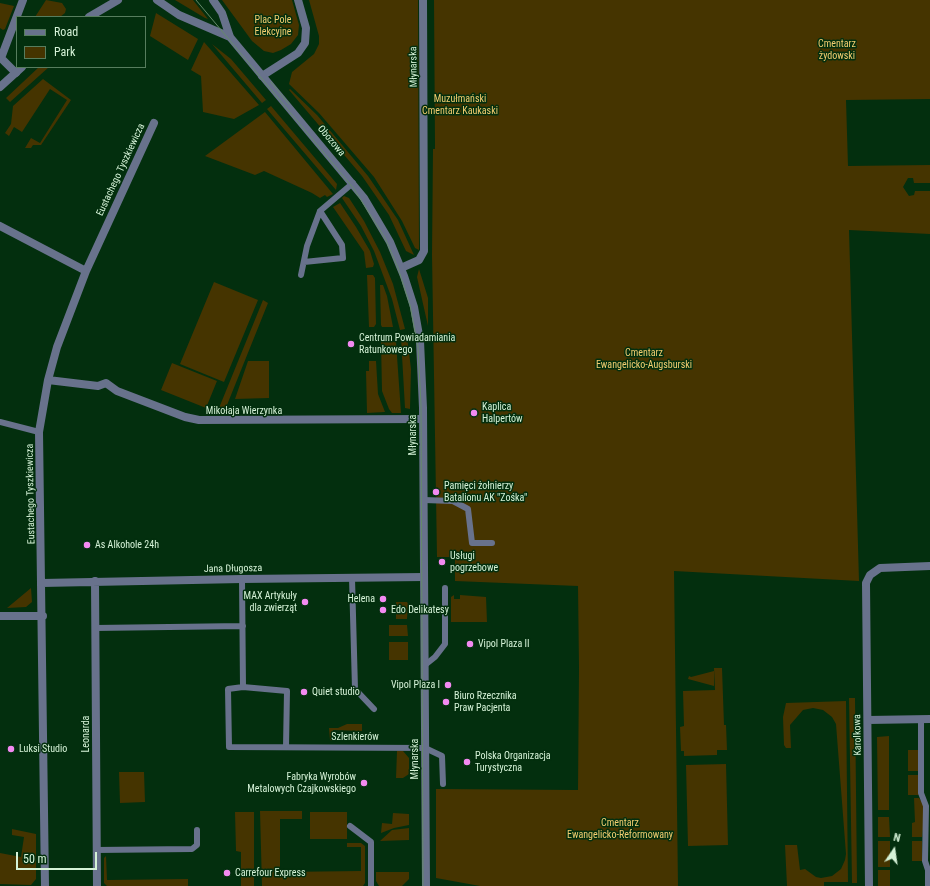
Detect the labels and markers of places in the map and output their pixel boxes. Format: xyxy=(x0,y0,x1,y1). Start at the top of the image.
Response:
place label: Centrum Powiadamiania Ratunkowego xyxy=(359,332,455,356)
marker: Centrum Powiadamiania Ratunkowego xyxy=(346,339,356,349)
place label: Kaplica Halpertów xyxy=(482,401,523,424)
marker: Kaplica Halpertów xyxy=(469,408,479,418)
place label: Pamięci żołnierzy Batalionu AK "Zośka" xyxy=(444,480,527,504)
marker: Pamięci żołnierzy Batalionu AK "Zośka" xyxy=(431,487,441,497)
place label: As Alkohole 24h xyxy=(95,539,159,551)
marker: As Alkohole 24h xyxy=(82,540,92,550)
place label: Usługi pogrzebowe xyxy=(450,550,498,574)
marker: Usługi pogrzebowe xyxy=(437,557,447,567)
place label: MAX Artykuły dla zwierząt xyxy=(244,590,297,614)
place label: Helena xyxy=(347,593,375,605)
marker: Helena xyxy=(378,594,388,604)
marker: MAX Artykuły dla zwierząt xyxy=(300,597,310,607)
place label: Edo Delikatesy xyxy=(391,604,449,616)
marker: Edo Delikatesy xyxy=(378,605,388,615)
place label: Vipol Plaza II xyxy=(478,638,530,650)
marker: Vipol Plaza II xyxy=(465,639,475,649)
place label: Vipol Plaza I xyxy=(391,679,440,691)
marker: Vipol Plaza I xyxy=(443,680,453,690)
place label: Quiet studio xyxy=(312,686,360,698)
marker: Quiet studio xyxy=(299,687,309,697)
place label: Biuro Rzecznika Praw Pacjenta xyxy=(454,690,517,714)
marker: Biuro Rzecznika Praw Pacjenta xyxy=(441,697,451,707)
place label: Luksi Studio xyxy=(19,743,67,755)
marker: Luksi Studio xyxy=(6,744,16,754)
place label: Polska Organizacja Turystyczna xyxy=(475,750,551,774)
marker: Polska Organizacja Turystyczna xyxy=(462,757,472,767)
place label: Fabryka Wyrobów Metalowych Czajkowskiego xyxy=(247,771,356,794)
marker: Fabryka Wyrobów Metalowych Czajkowskiego xyxy=(359,778,369,788)
place label: Carrefour Express xyxy=(235,867,306,879)
marker: Carrefour Express xyxy=(222,868,232,878)

